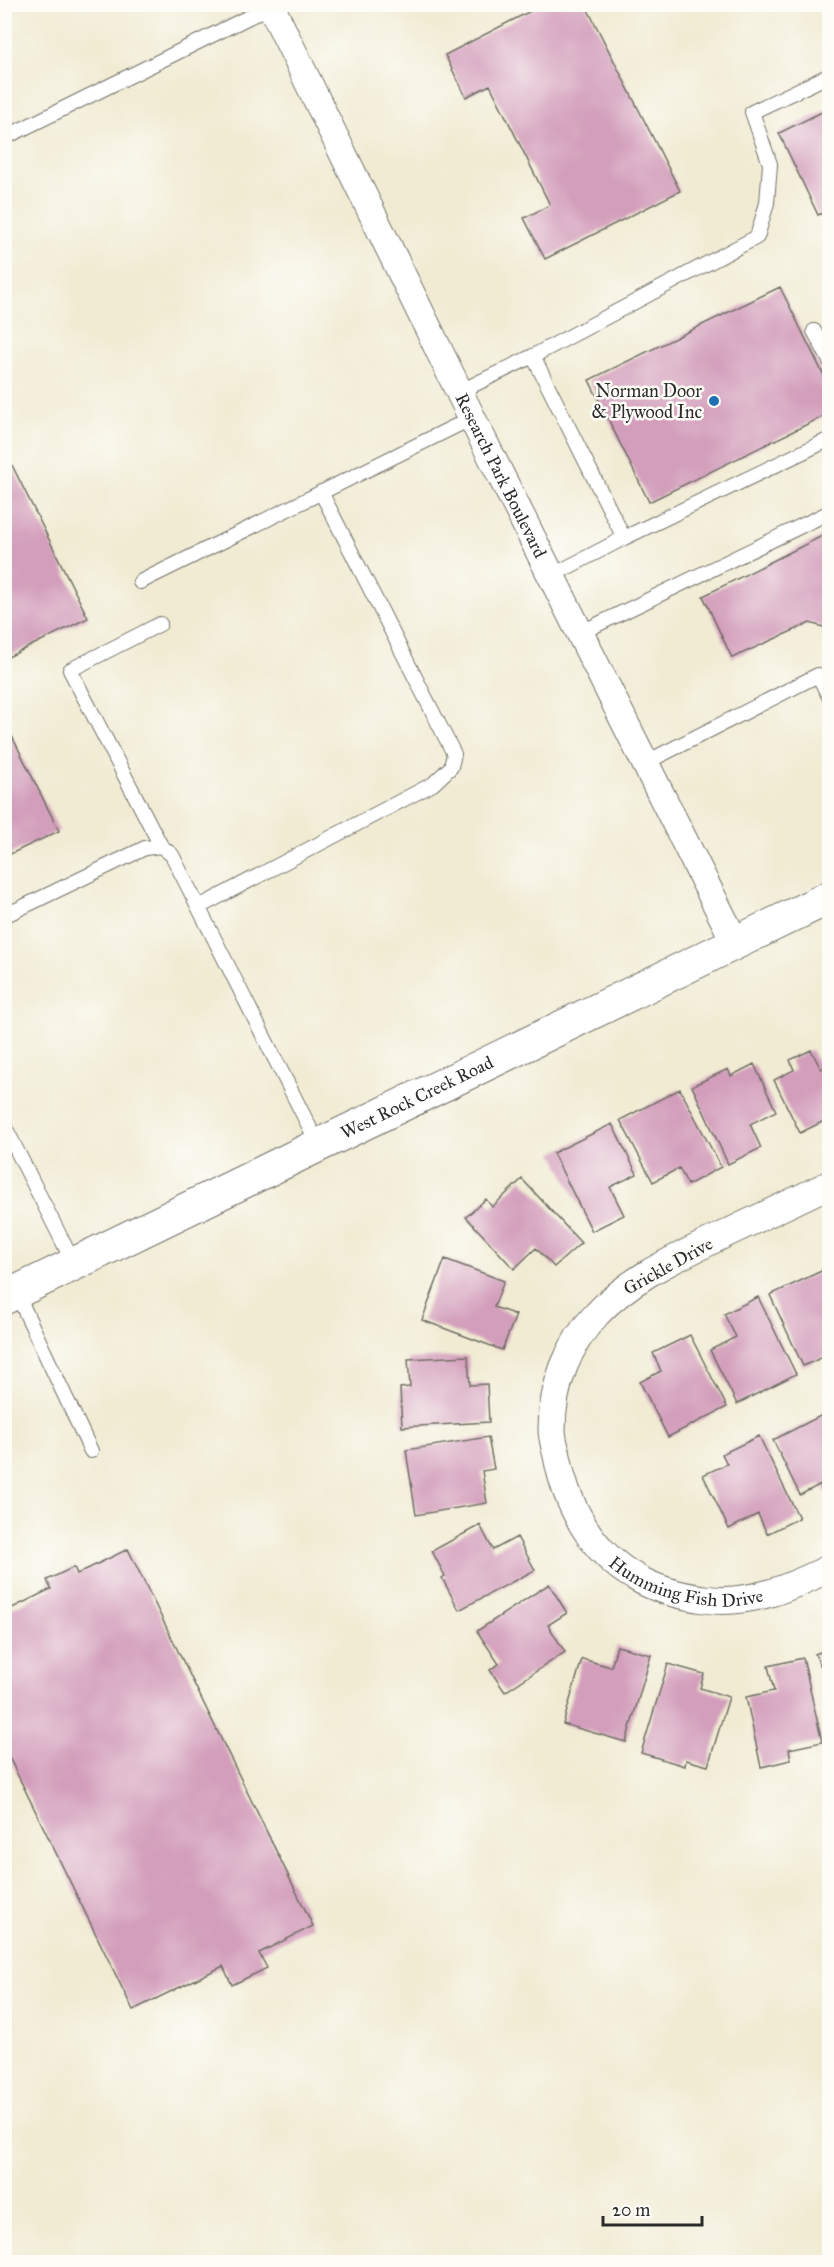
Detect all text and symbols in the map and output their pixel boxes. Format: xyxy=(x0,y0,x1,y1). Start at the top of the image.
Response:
place label: Norman Door & Plywood Inc xyxy=(592,380,702,423)
street label: Research Park Boulevard xyxy=(451,390,551,561)
marker: Norman Door & Plywood Inc xyxy=(707,394,721,408)
street label: West Rock Creek Road xyxy=(337,1051,497,1144)
street label: Grickle Drive xyxy=(620,1232,716,1300)
street label: Humming Fish Drive xyxy=(604,1552,765,1612)
scale bar xyxy=(603,2189,702,2227)
text: 20 m xyxy=(612,2199,650,2221)

